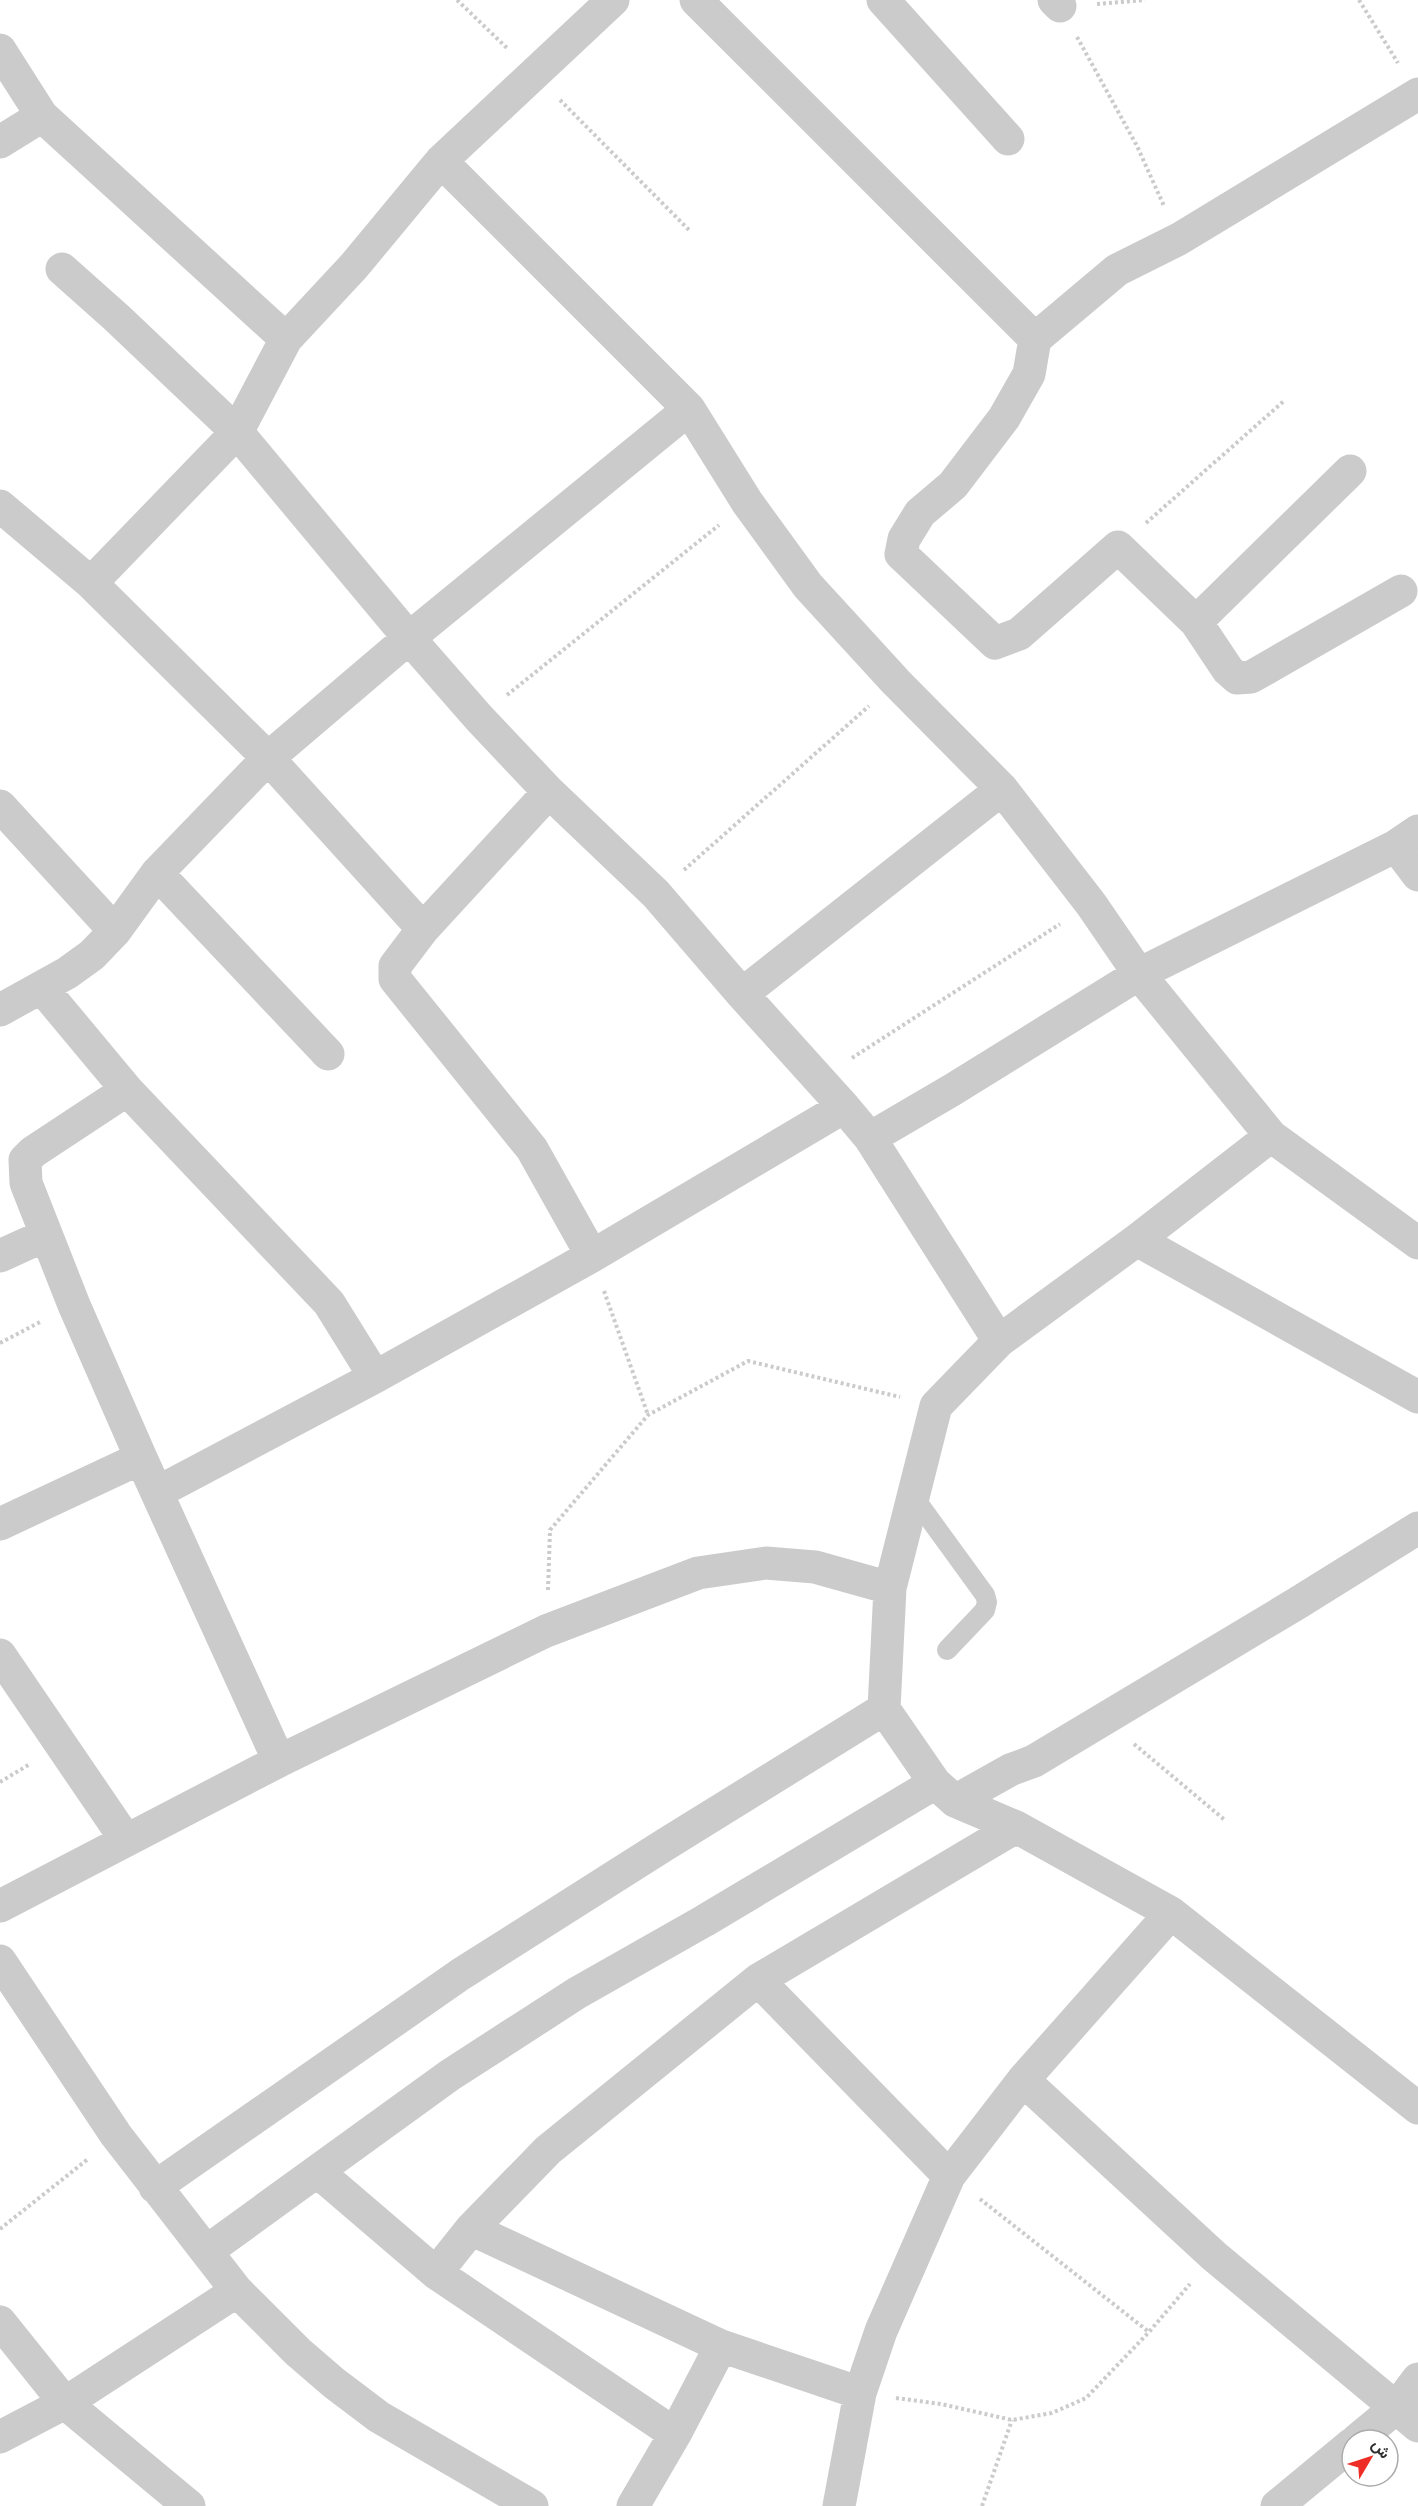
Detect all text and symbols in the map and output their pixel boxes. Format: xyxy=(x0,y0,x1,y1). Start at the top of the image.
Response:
north arrow xyxy=(1340,2428,1400,2488)
text: ش xyxy=(1366,2434,1396,2464)

